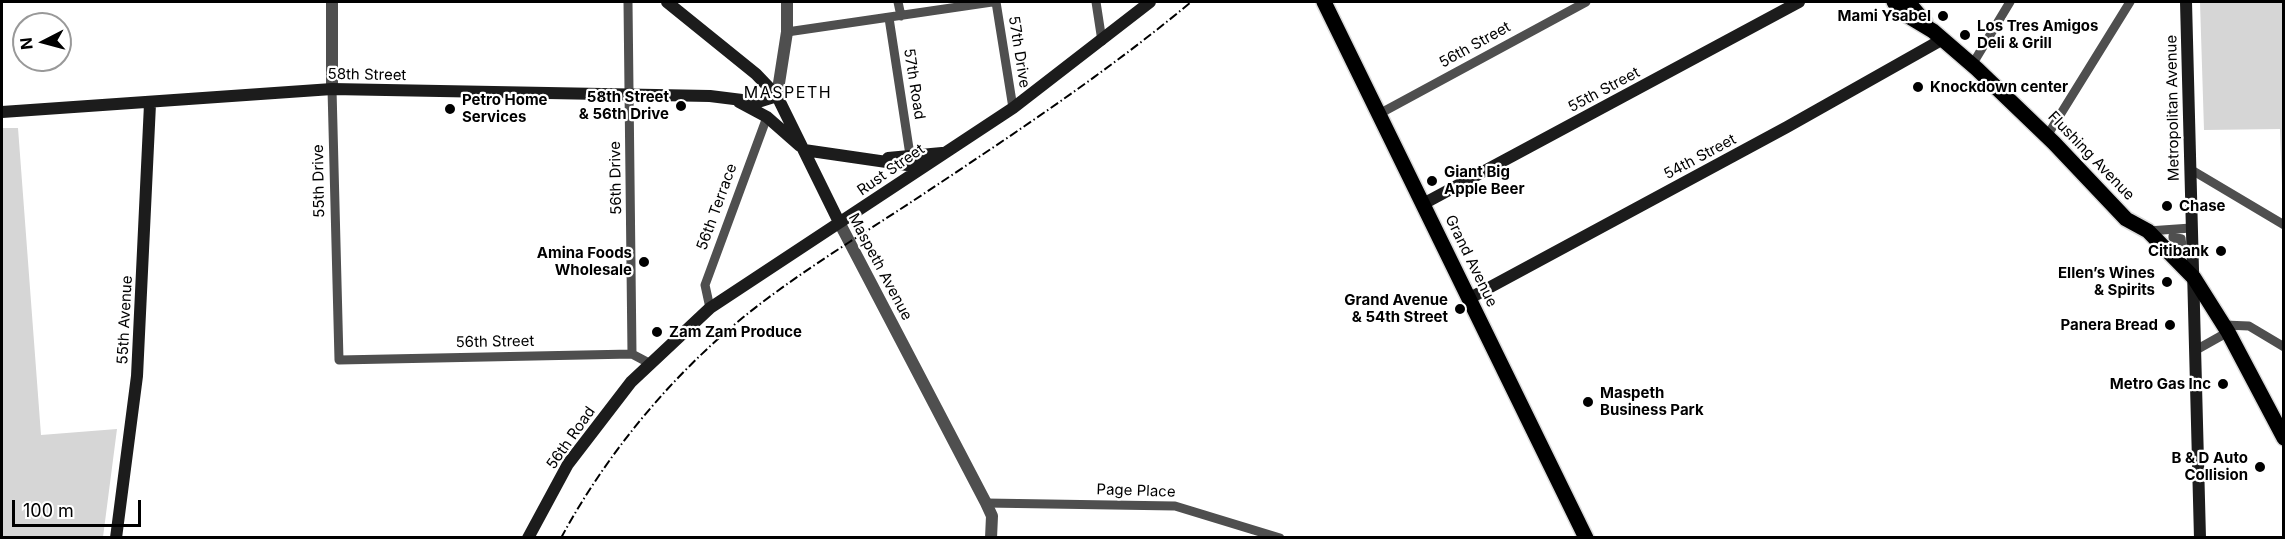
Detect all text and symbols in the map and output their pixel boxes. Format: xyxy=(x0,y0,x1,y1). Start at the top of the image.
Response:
place label: Mami Ysabel xyxy=(1837,7,1931,25)
marker: Mami Ysabel xyxy=(1936,9,1950,23)
north arrow xyxy=(12,12,72,72)
street label: 57th Drive xyxy=(1004,15,1034,89)
place label: Los Tres Amigos Deli & Grill xyxy=(1977,17,2098,52)
street label: 56th Street xyxy=(1436,18,1514,72)
marker: Los Tres Amigos Deli & Grill xyxy=(1958,28,1972,42)
street label: Metropolitan Avenue xyxy=(2163,35,2183,181)
text: N xyxy=(16,37,37,51)
street label: 57th Road xyxy=(899,47,929,121)
street label: 55th Street xyxy=(1565,64,1643,116)
street label: 58th Street xyxy=(327,65,407,85)
place label: Knockdown center xyxy=(1930,78,2068,96)
marker: Knockdown center xyxy=(1911,80,1925,94)
district label: MASPETH xyxy=(744,83,832,103)
place label: 58th Street & 56th Drive xyxy=(579,88,669,123)
place label: Petro Home Services xyxy=(462,91,548,126)
marker: 58th Street & 56th Drive xyxy=(674,99,688,113)
marker: Petro Home Services xyxy=(443,102,457,116)
street label: Flushing Avenue xyxy=(2044,108,2138,204)
street label: 54th Street xyxy=(1661,130,1739,184)
street label: Rust Street xyxy=(854,140,928,200)
street label: 56th Drive xyxy=(606,141,626,215)
street label: 55th Drive xyxy=(309,144,329,218)
street label: 56th Terrace xyxy=(693,161,741,253)
place label: Giant Big Apple Beer xyxy=(1444,163,1525,198)
marker: Giant Big Apple Beer xyxy=(1425,174,1439,188)
place label: Chase xyxy=(2179,197,2225,215)
marker: Chase xyxy=(2160,199,2174,213)
street label: Maspeth Avenue xyxy=(844,210,916,324)
street label: Grand Avenue xyxy=(1441,212,1501,310)
place label: Citibank xyxy=(2148,242,2209,260)
place label: Amina Foods Wholesale xyxy=(537,244,632,279)
marker: Citibank xyxy=(2214,244,2228,258)
marker: Amina Foods Wholesale xyxy=(637,255,651,269)
place label: Ellen’s Wines & Spirits xyxy=(2058,264,2155,299)
street label: 55th Avenue xyxy=(114,275,136,365)
marker: Ellen’s Wines & Spirits xyxy=(2160,275,2174,289)
place label: Grand Avenue & 54th Street xyxy=(1344,291,1448,326)
marker: Grand Avenue & 54th Street xyxy=(1453,302,1467,316)
place label: Panera Bread xyxy=(2060,316,2158,334)
marker: Panera Bread xyxy=(2163,318,2177,332)
place label: Zam Zam Produce xyxy=(669,323,802,341)
marker: Zam Zam Produce xyxy=(650,325,664,339)
street label: 56th Street xyxy=(455,332,535,352)
place label: Metro Gas Inc xyxy=(2110,375,2211,393)
marker: Metro Gas Inc xyxy=(2216,377,2230,391)
place label: Maspeth Business Park xyxy=(1600,384,1704,419)
marker: Maspeth Business Park xyxy=(1581,395,1595,409)
street label: 56th Road xyxy=(543,403,599,473)
place label: B & D Auto Collision xyxy=(2171,449,2248,484)
marker: B & D Auto Collision xyxy=(2253,460,2267,474)
street label: Page Place xyxy=(1096,481,1176,501)
scale bar xyxy=(15,488,144,526)
text: 100 m xyxy=(23,500,74,521)

